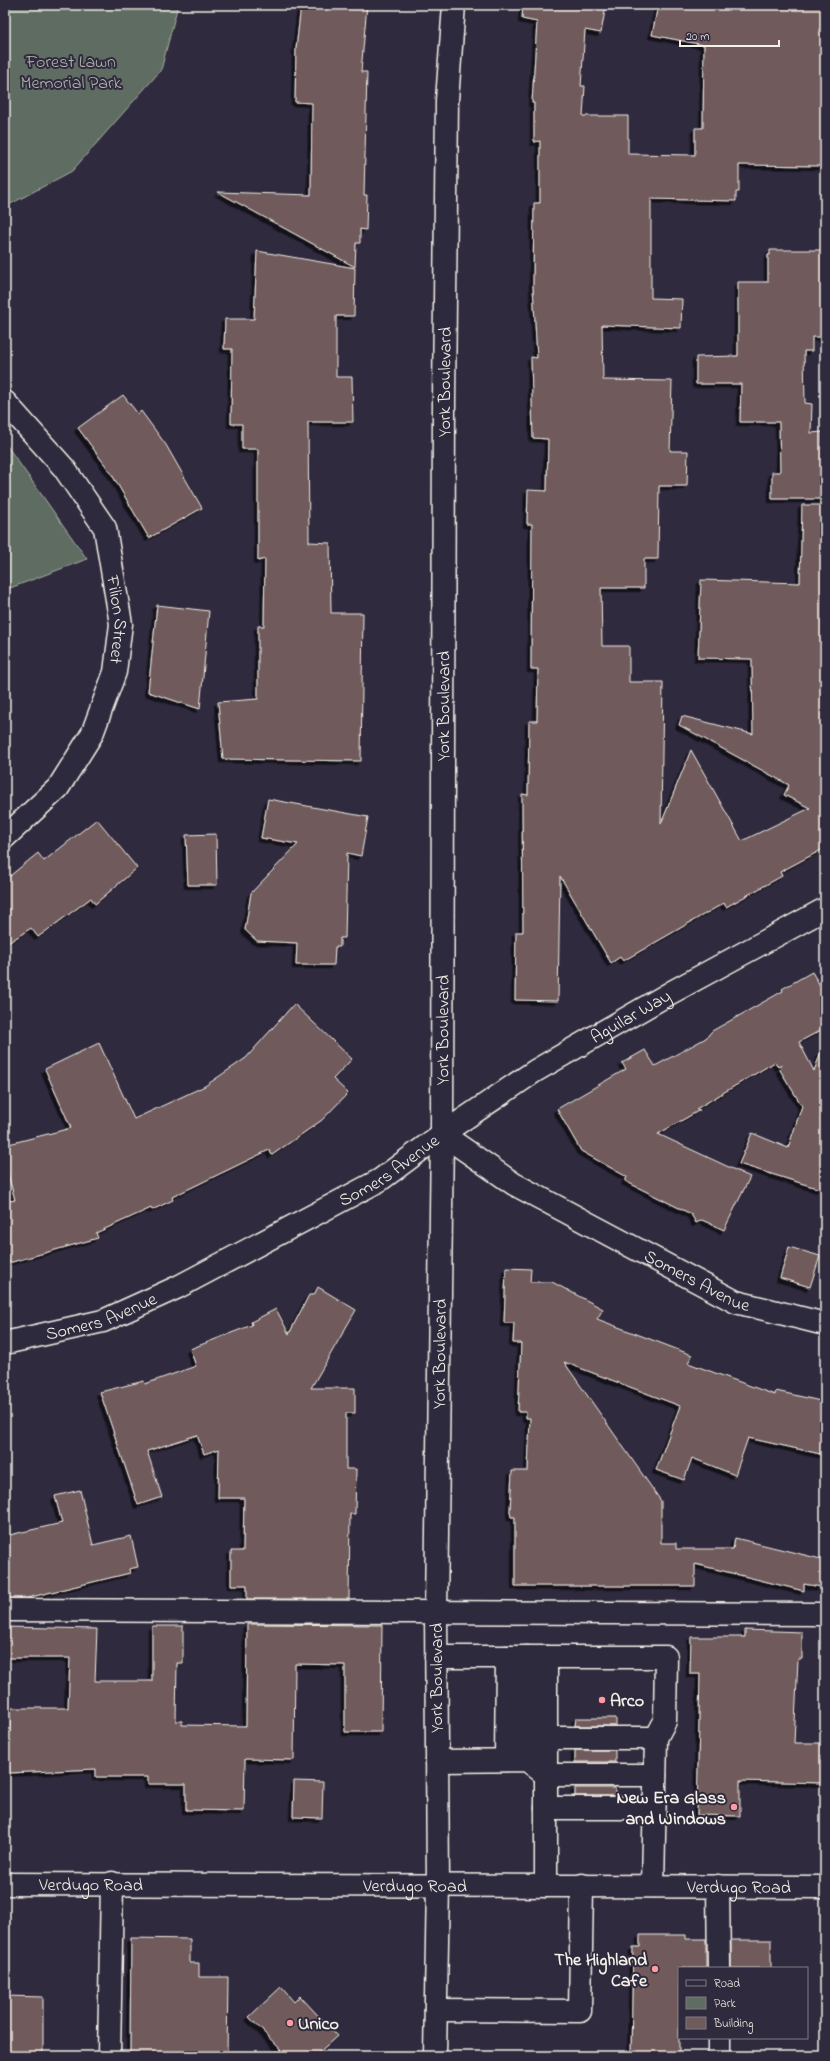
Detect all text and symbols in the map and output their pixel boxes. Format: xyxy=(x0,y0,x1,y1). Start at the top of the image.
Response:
scale bar xyxy=(680,22,779,48)
text: 20 m xyxy=(686,28,709,46)
park label: Forest Lawn Memorial Park xyxy=(21,50,122,97)
street label: York Boulevard xyxy=(433,327,460,437)
street label: Filion Street xyxy=(98,573,133,665)
street label: York Boulevard xyxy=(432,651,458,761)
street label: York Boulevard xyxy=(431,975,457,1085)
street label: Aguilar Way xyxy=(586,984,677,1051)
street label: Somers Avenue xyxy=(335,1128,446,1215)
street label: Somers Avenue xyxy=(639,1244,753,1320)
street label: Somers Avenue xyxy=(44,1287,163,1348)
street label: York Boulevard xyxy=(428,1299,455,1409)
street label: York Boulevard xyxy=(425,1623,451,1733)
place label: Arco xyxy=(610,1689,644,1715)
marker: Arco xyxy=(597,1695,607,1705)
place label: New Era Glass and Windows xyxy=(616,1786,726,1833)
marker: New Era Glass and Windows xyxy=(729,1802,739,1812)
street label: Verdugo Road xyxy=(38,1873,143,1900)
street label: Verdugo Road xyxy=(362,1874,467,1901)
street label: Verdugo Road xyxy=(686,1875,791,1903)
place label: The Highland Cafe xyxy=(554,1948,648,1995)
marker: The Highland Cafe xyxy=(650,1964,660,1974)
legend xyxy=(678,1967,808,2039)
text: Road xyxy=(714,1975,740,1993)
text: Park xyxy=(714,1995,736,2013)
place label: Unico xyxy=(298,2012,339,2038)
text: Building xyxy=(713,2015,753,2034)
marker: Unico xyxy=(285,2018,295,2028)

